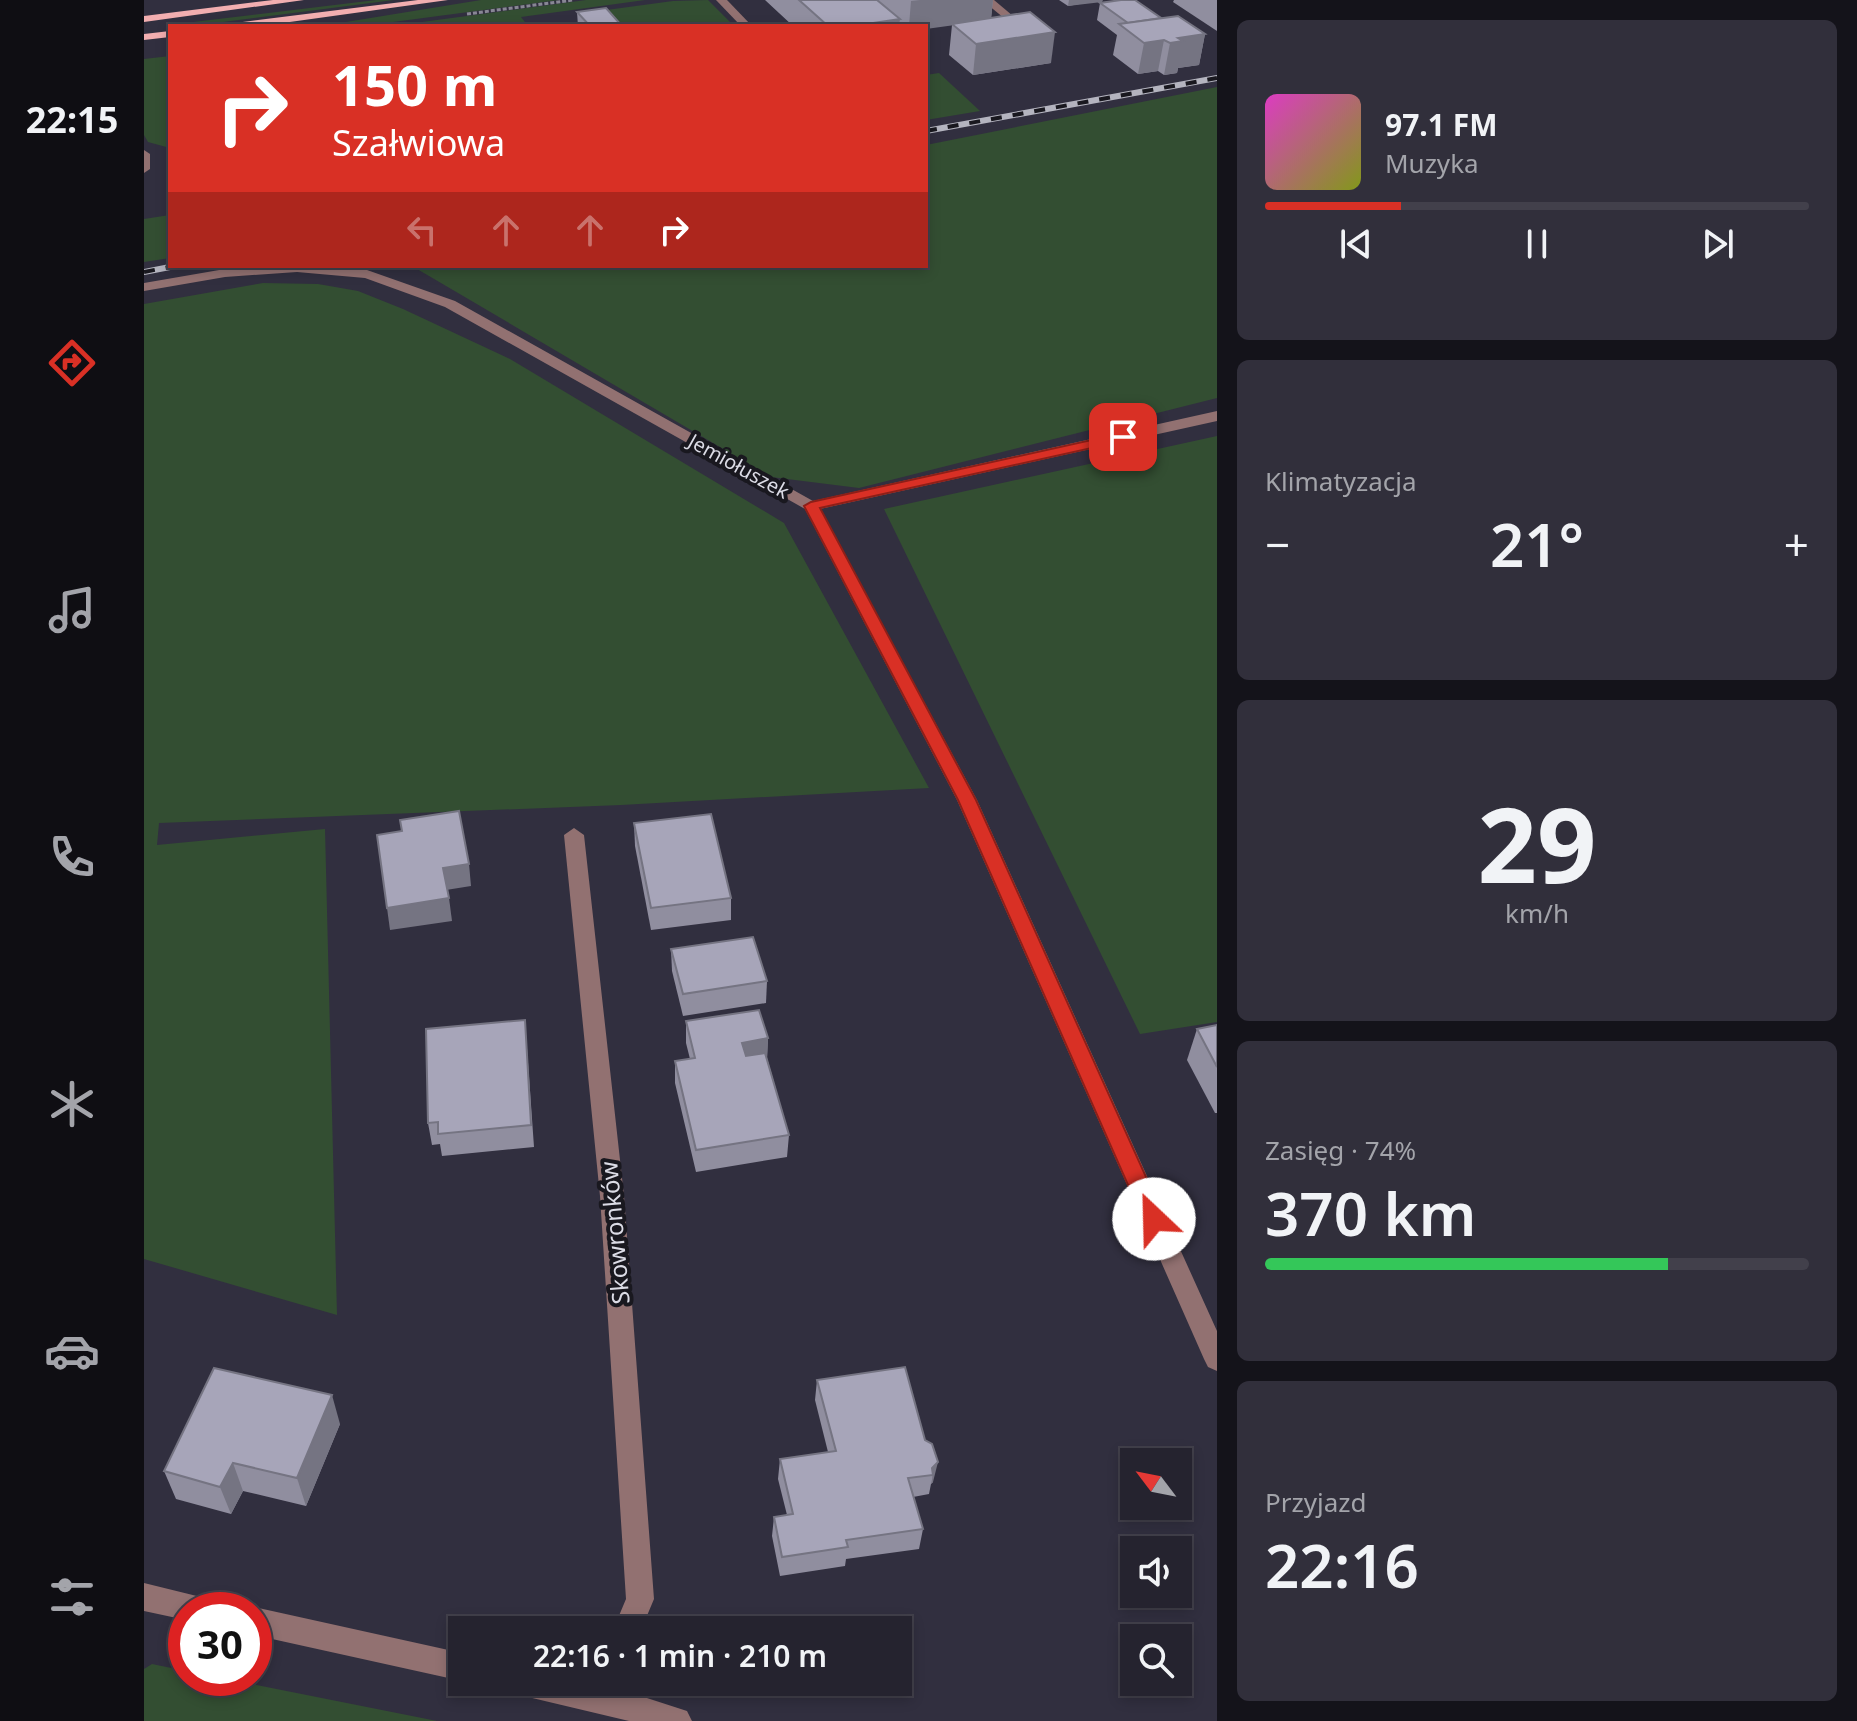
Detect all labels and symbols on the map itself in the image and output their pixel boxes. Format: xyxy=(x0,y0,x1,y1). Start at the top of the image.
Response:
pin xyxy=(1089,403,1157,471)
street label: Jemiołuszek xyxy=(682,426,794,505)
street label: Skowronków xyxy=(591,1160,637,1306)
position arrow xyxy=(1112,1177,1196,1261)
north arrow xyxy=(1120,1448,1192,1520)
speed limit sign: 30 xyxy=(168,1592,272,1696)

